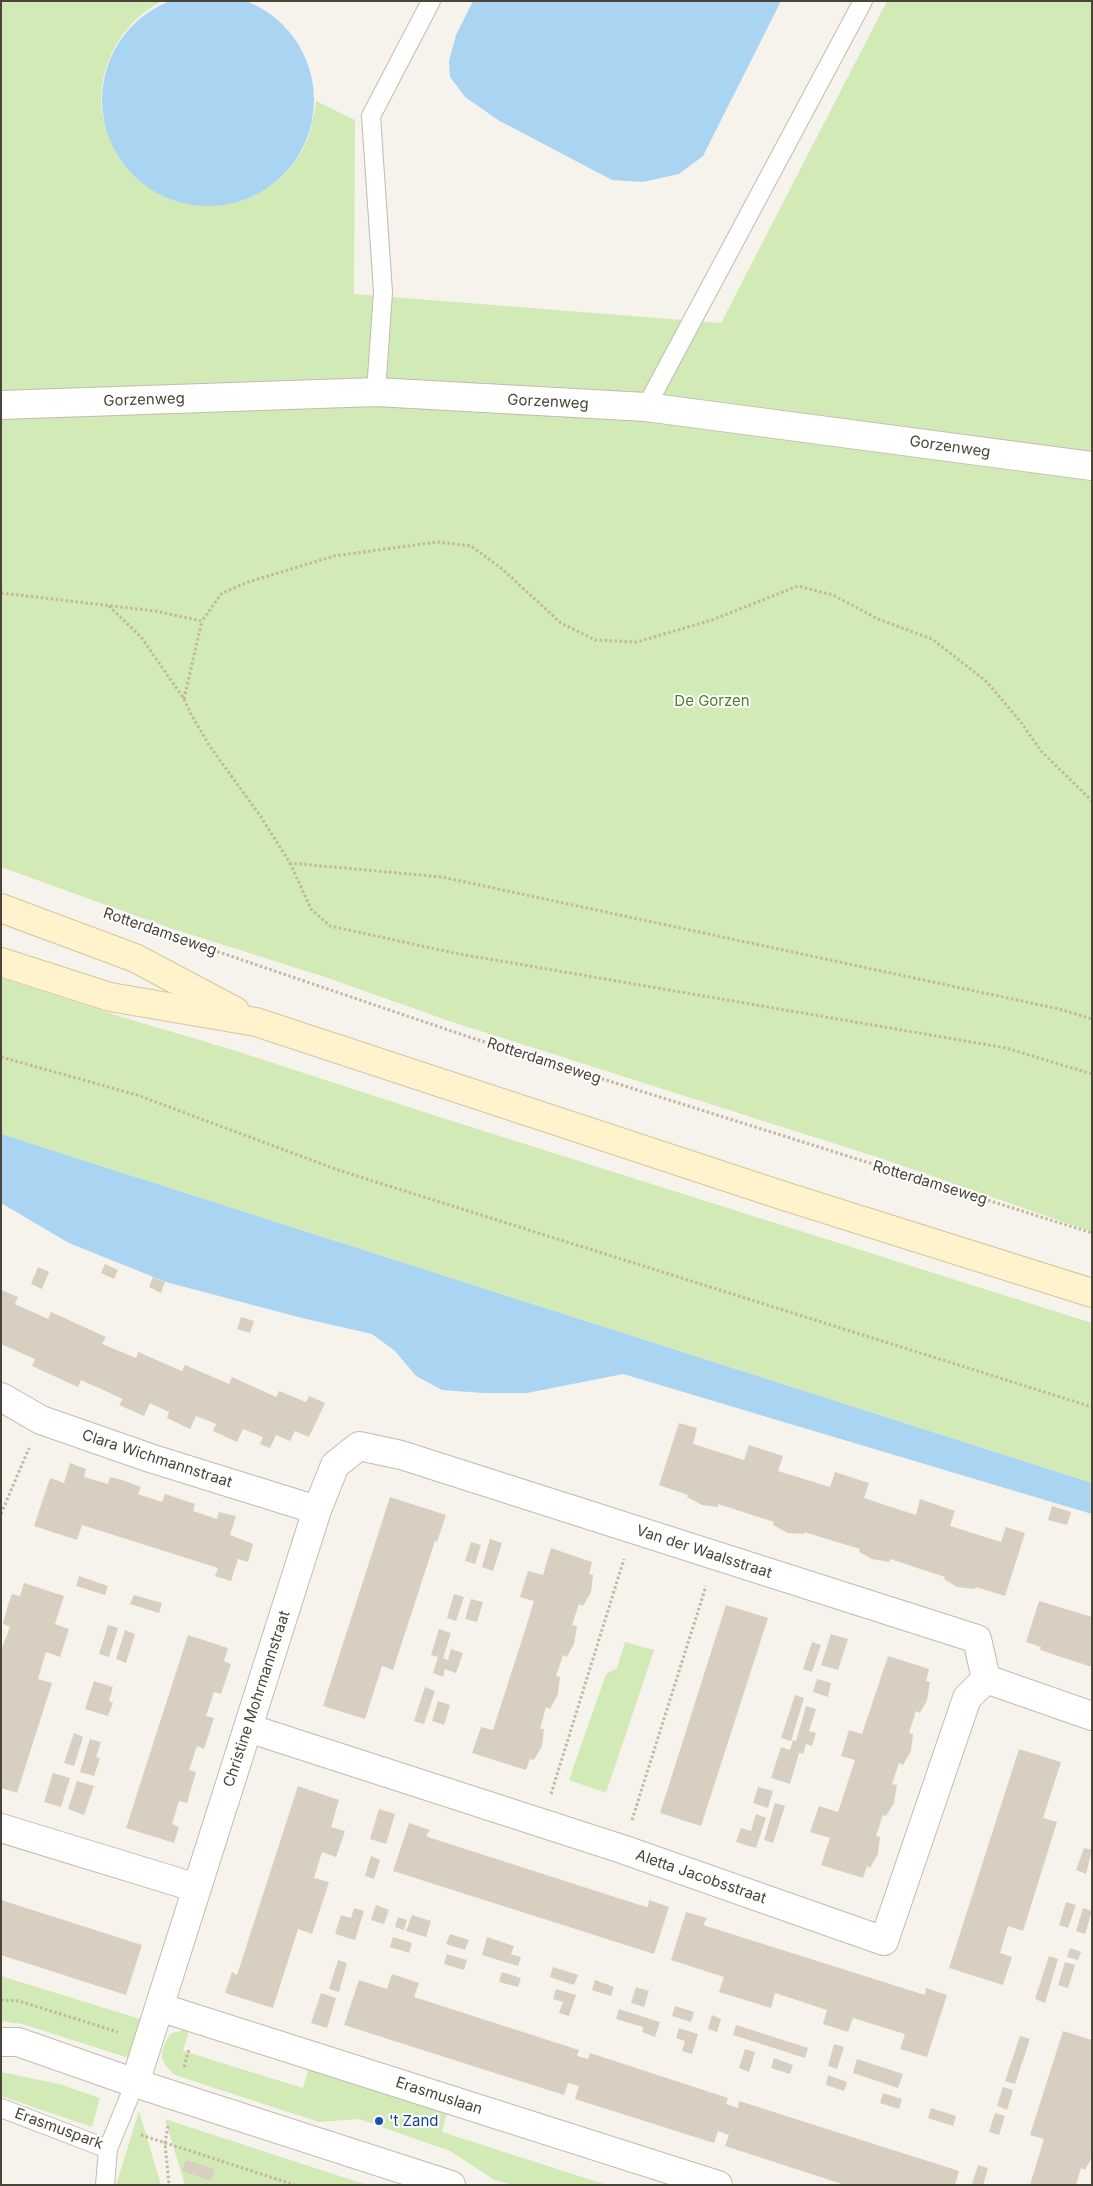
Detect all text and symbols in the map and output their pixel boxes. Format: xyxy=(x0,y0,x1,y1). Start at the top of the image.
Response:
street label: Gorzenweg xyxy=(103,390,185,410)
street label: Gorzenweg xyxy=(507,391,589,413)
street label: Gorzenweg xyxy=(908,432,992,462)
park label: De Gorzen xyxy=(674,692,750,710)
street label: Rotterdamseweg xyxy=(101,904,219,960)
street label: Rotterdamseweg xyxy=(485,1034,603,1088)
street label: Rotterdamseweg xyxy=(870,1157,990,1209)
street label: Clara Wichmannstraat xyxy=(80,1426,234,1492)
street label: Van der Waalsstraat xyxy=(634,1522,774,1582)
street label: Christine Mohrmannstraat xyxy=(220,1609,294,1789)
street label: Aletta Jacobsstraat xyxy=(633,1846,769,1908)
street label: Erasmuslaan xyxy=(393,2073,485,2119)
street label: Erasmuspark xyxy=(12,2105,106,2153)
place label: 't Zand xyxy=(389,2112,439,2130)
marker: 't Zand xyxy=(373,2115,385,2127)

